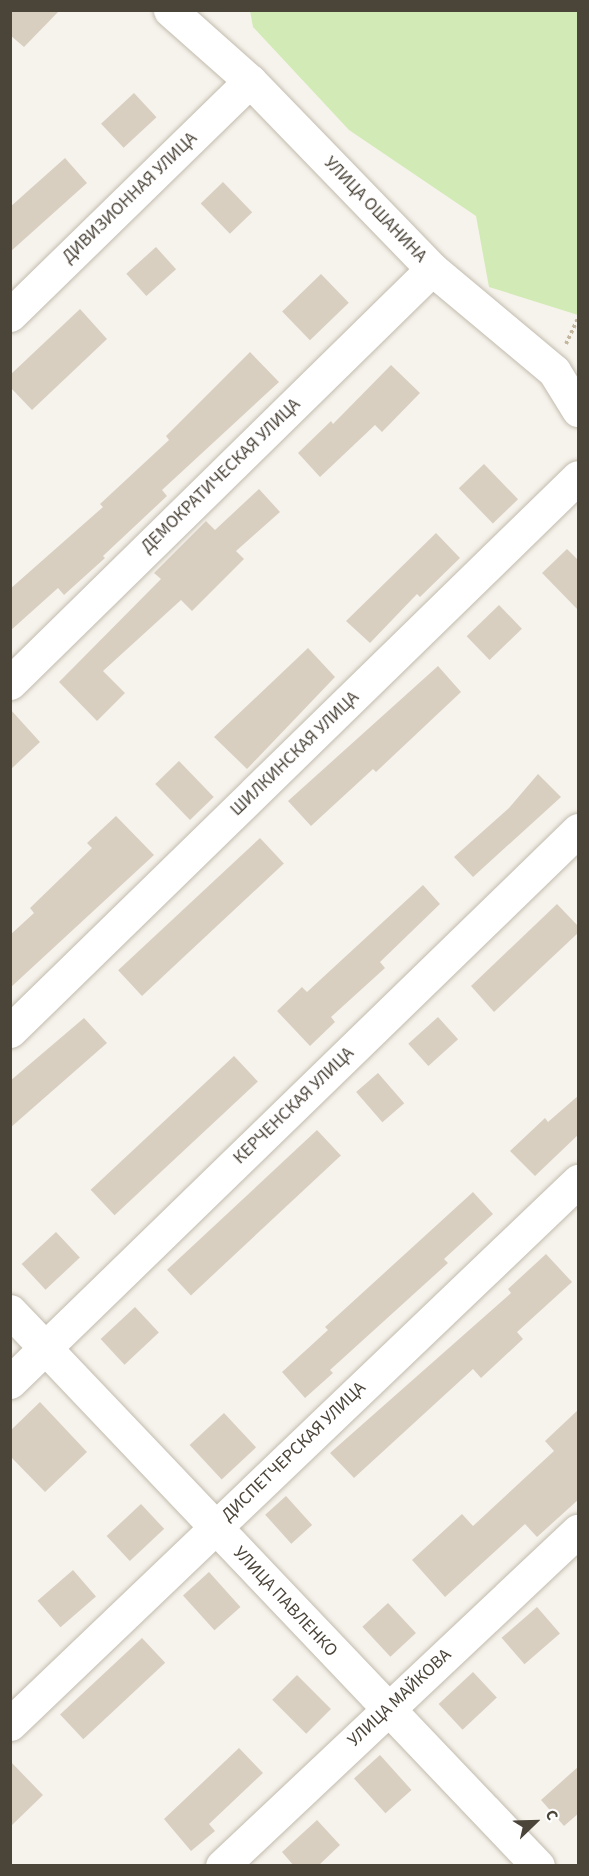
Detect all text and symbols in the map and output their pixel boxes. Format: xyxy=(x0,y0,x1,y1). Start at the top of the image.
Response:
street label: ДИВИЗИОННАЯ УЛИЦА xyxy=(58,128,202,268)
street label: УЛИЦА ОШАНИНА xyxy=(319,153,431,267)
street label: ДЕМОКРАТИЧЕСКАЯ УЛИЦА xyxy=(137,394,305,558)
street label: ШИЛКИНСКАЯ УЛИЦА xyxy=(226,687,364,821)
street label: КЕРЧЕНСКАЯ УЛИЦА xyxy=(229,1043,359,1169)
street label: ДИСПЕТЧЕРСКАЯ УЛИЦА xyxy=(217,1378,371,1526)
street label: УЛИЦА ПАВЛЕНКО xyxy=(228,1542,342,1662)
street label: УЛИЦА МАЙКОВА xyxy=(344,1645,456,1751)
north arrow xyxy=(505,1792,565,1852)
text: С xyxy=(540,1806,564,1824)

